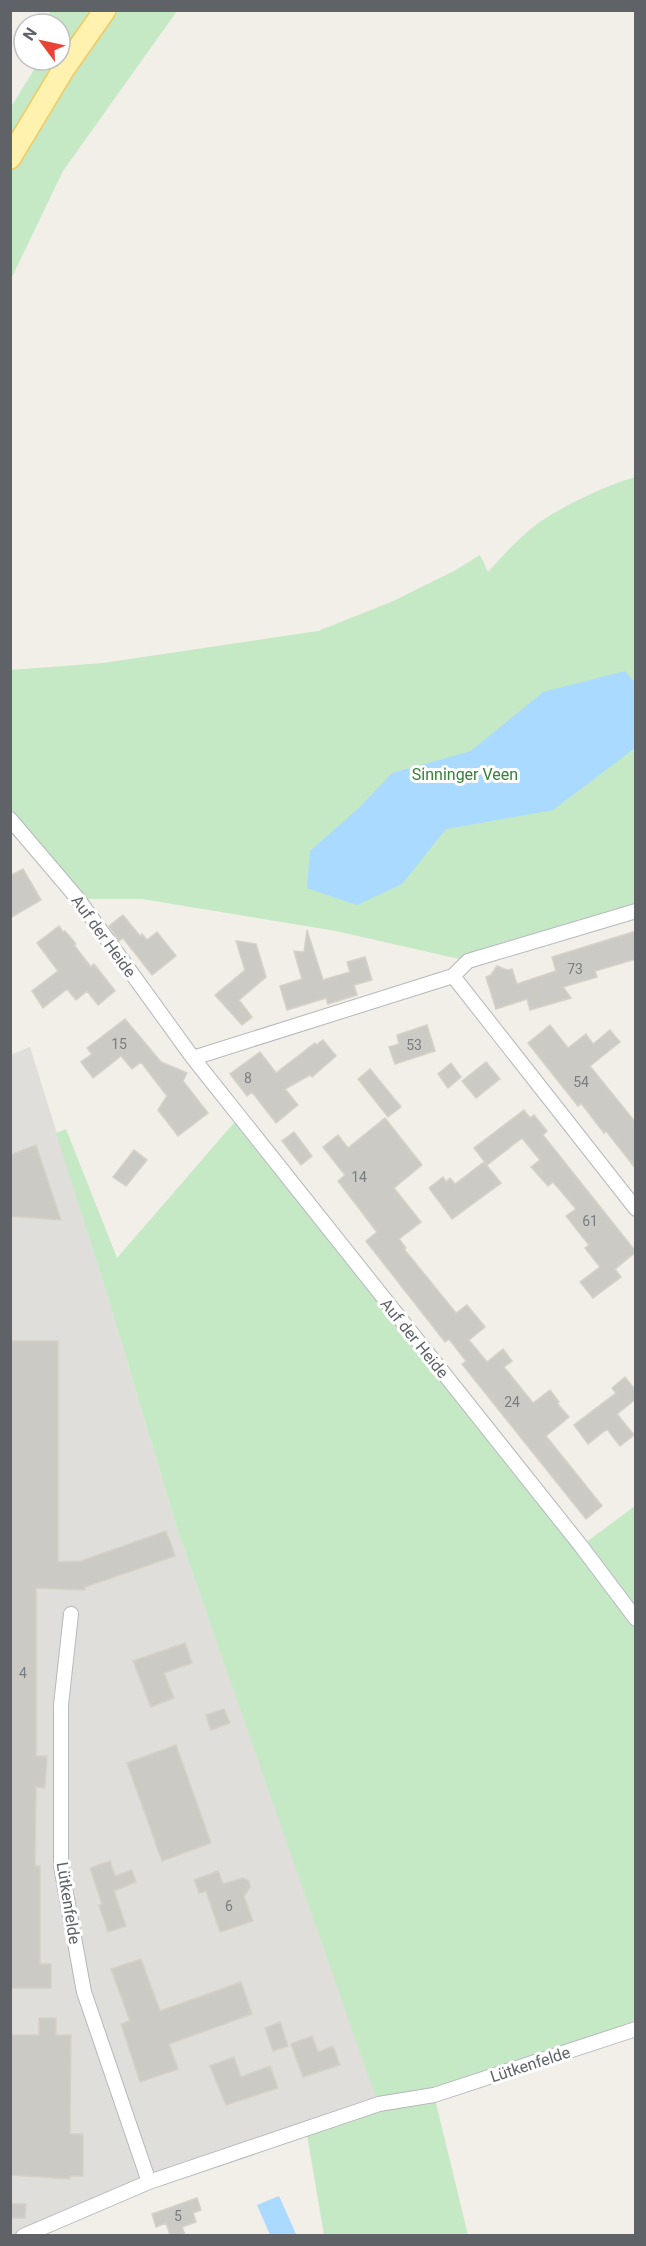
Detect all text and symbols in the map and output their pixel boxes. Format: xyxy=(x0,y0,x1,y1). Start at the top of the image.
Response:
north arrow xyxy=(12,12,72,72)
text: N xyxy=(19,24,41,44)
park label: Sinninger Veen xyxy=(412,765,518,784)
street label: Auf der Heide xyxy=(67,892,140,981)
house number: 73 xyxy=(567,961,583,977)
house number: 15 xyxy=(111,1036,127,1052)
house number: 53 xyxy=(406,1037,422,1053)
house number: 8 xyxy=(244,1070,252,1086)
house number: 54 xyxy=(573,1074,589,1090)
house number: 14 xyxy=(351,1169,367,1185)
house number: 61 xyxy=(582,1213,598,1229)
street label: Auf der Heide xyxy=(377,1295,452,1382)
house number: 24 xyxy=(504,1394,520,1410)
house number: 4 xyxy=(19,1665,27,1681)
street label: Lütkenfelde xyxy=(53,1861,84,1945)
house number: 6 xyxy=(225,1898,233,1914)
street label: Lütkenfelde xyxy=(488,2043,572,2086)
house number: 5 xyxy=(174,2208,182,2224)

